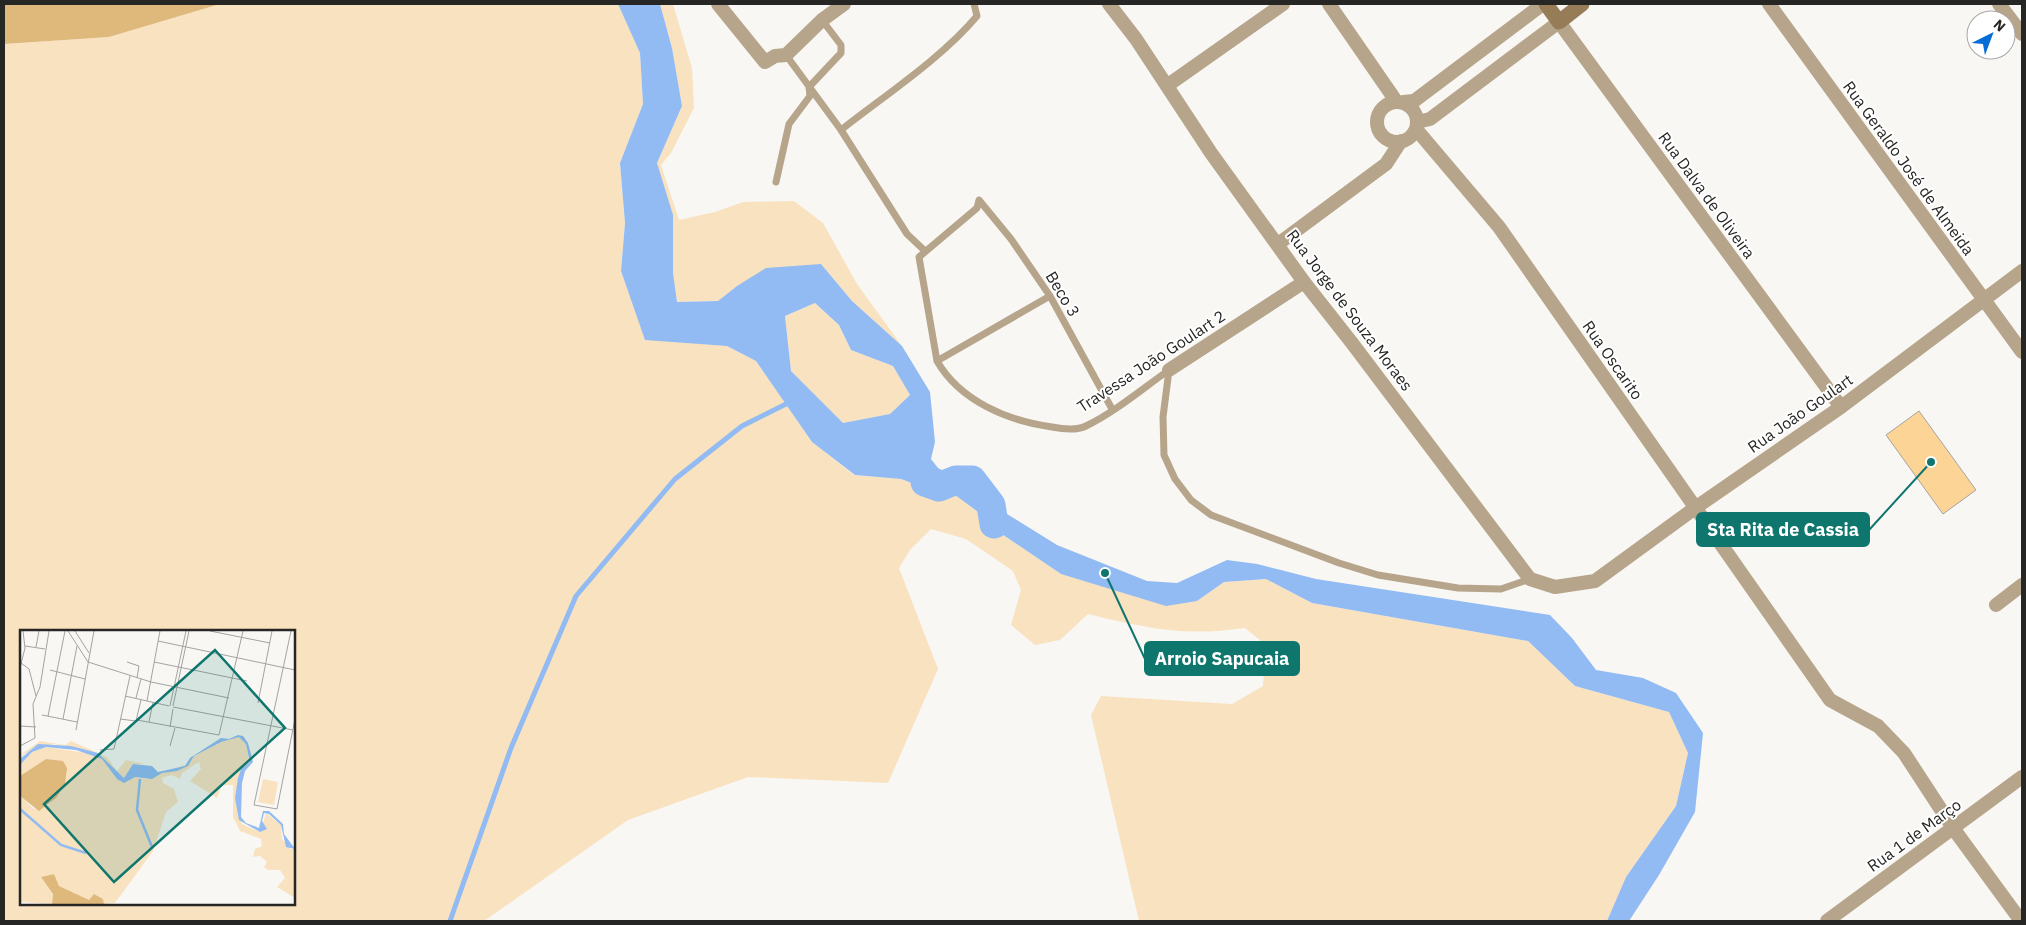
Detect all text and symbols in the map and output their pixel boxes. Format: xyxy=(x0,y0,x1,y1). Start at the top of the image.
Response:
north arrow xyxy=(1966,10,2016,60)
text: N xyxy=(1990,15,2009,35)
street label: Rua Geraldo José de Almeida xyxy=(1839,77,1979,259)
street label: Rua Dalva de Oliveira xyxy=(1654,128,1760,263)
street label: Rua Jorge de Souza Moraes xyxy=(1283,225,1417,395)
street label: Beco 3 xyxy=(1042,268,1084,320)
street label: Travessa João Goulart 2 xyxy=(1073,306,1229,416)
street label: Rua Oscarito xyxy=(1578,317,1648,403)
street label: Rua João Goulart xyxy=(1744,369,1856,457)
callout: Sta Rita de Cassia xyxy=(1697,513,1869,546)
text: Sta Rita de Cassia xyxy=(1707,518,1859,541)
inset map xyxy=(20,630,295,905)
callout: Arroio Sapucaia xyxy=(1145,642,1299,675)
text: Arroio Sapucaia xyxy=(1155,647,1289,670)
street label: Rua 1 de Março xyxy=(1863,794,1965,876)

